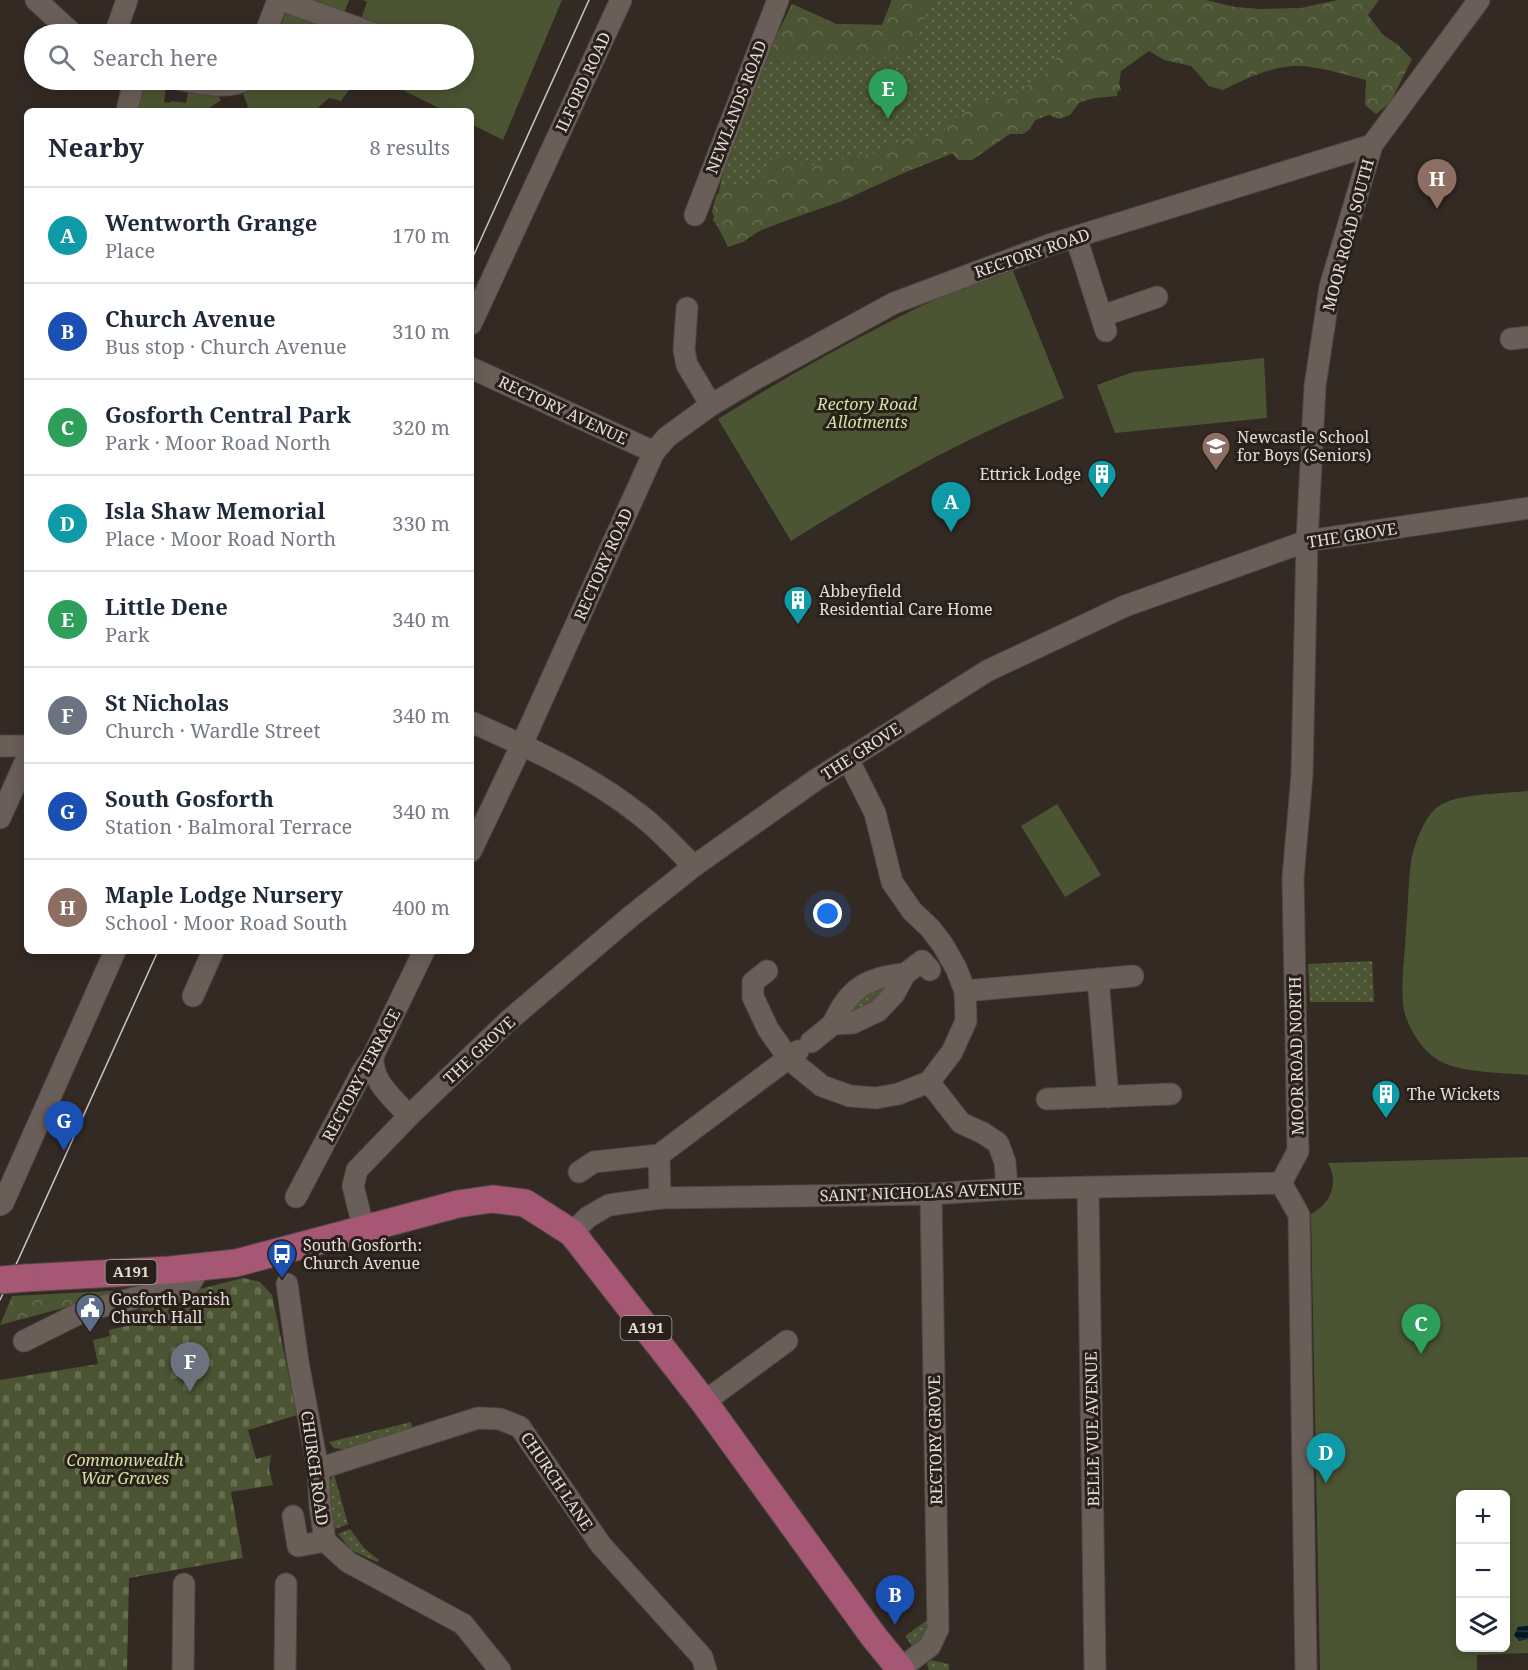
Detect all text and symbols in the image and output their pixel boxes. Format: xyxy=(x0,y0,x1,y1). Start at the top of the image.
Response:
search box xyxy=(24,24,474,90)
street label: ILFORD ROAD xyxy=(550,28,616,136)
street label: NEWLANDS ROAD xyxy=(700,37,772,177)
icon: search xyxy=(45,41,78,74)
text: Search here xyxy=(93,42,218,72)
pin: E xyxy=(868,70,908,119)
text: Nearby xyxy=(48,129,144,165)
text: 8 results xyxy=(370,134,450,161)
street label: MOOR ROAD SOUTH xyxy=(1317,156,1379,314)
pin: H xyxy=(1418,160,1456,209)
text: Wentworth Grange xyxy=(105,207,317,237)
text: A xyxy=(60,222,75,249)
text: 170 m xyxy=(392,222,450,249)
street label: RECTORY ROAD xyxy=(971,223,1093,283)
text: Place xyxy=(105,237,155,264)
text: Church Avenue xyxy=(105,303,276,333)
text: B xyxy=(61,318,74,345)
text: 310 m xyxy=(392,318,450,345)
text: Bus stop · Church Avenue xyxy=(105,333,347,360)
street label: RECTORY AVENUE xyxy=(495,370,631,450)
park label: Rectory Road Allotments xyxy=(816,393,918,433)
text: Gosforth Central Park xyxy=(105,399,351,429)
text: C xyxy=(61,414,74,441)
text: 320 m xyxy=(392,414,450,441)
place label: Newcastle School for Boys (Seniors) xyxy=(1237,426,1371,466)
text: Park · Moor Road North xyxy=(105,429,331,456)
school or university icon: Newcastle School for Boys (Seniors) xyxy=(1200,430,1232,472)
building icon: Ettrick Lodge xyxy=(1086,458,1118,500)
place label: Ettrick Lodge xyxy=(980,463,1081,485)
pin: A xyxy=(932,482,970,532)
text: Isla Shaw Memorial xyxy=(105,495,325,525)
street label: RECTORY ROAD xyxy=(568,504,638,624)
text: D xyxy=(60,510,75,537)
text: 330 m xyxy=(392,510,450,537)
street label: THE GROVE xyxy=(1306,517,1398,553)
text: Place · Moor Road North xyxy=(105,525,336,552)
place label: Abbeyfield Residential Care Home xyxy=(819,580,993,620)
building icon: Abbeyfield Residential Care Home xyxy=(782,584,814,626)
text: Little Dene xyxy=(105,591,228,621)
text: E xyxy=(61,606,74,633)
text: 340 m xyxy=(392,606,450,633)
text: Park xyxy=(105,621,149,648)
text: St Nicholas xyxy=(105,687,229,717)
text: F xyxy=(61,702,74,729)
text: 340 m xyxy=(392,702,450,729)
text: Church · Wardle Street xyxy=(105,717,320,744)
street label: THE GROVE xyxy=(817,717,905,785)
text: South Gosforth xyxy=(105,783,274,813)
text: G xyxy=(60,798,75,825)
text: 340 m xyxy=(392,798,450,825)
text: Station · Balmoral Terrace xyxy=(105,813,352,840)
text: Maple Lodge Nursery xyxy=(105,879,343,909)
text: H xyxy=(59,894,76,921)
text: 400 m xyxy=(392,894,450,921)
your location xyxy=(813,899,842,928)
text: School · Moor Road South xyxy=(105,909,348,936)
street label: MOOR ROAD NORTH xyxy=(1284,976,1308,1136)
street label: RECTORY TERRACE xyxy=(317,1005,405,1145)
street label: THE GROVE xyxy=(438,1011,520,1089)
building icon: The Wickets xyxy=(1370,1078,1402,1120)
place label: The Wickets xyxy=(1407,1083,1500,1105)
pin: G xyxy=(44,1102,84,1151)
street label: SAINT NICHOLAS AVENUE xyxy=(819,1177,1023,1207)
place label: South Gosforth: Church Avenue xyxy=(303,1234,422,1274)
bus stop icon: South Gosforth: Church Avenue xyxy=(266,1238,298,1280)
road number: A191 xyxy=(106,1260,156,1284)
place label: Gosforth Parish Church Hall xyxy=(111,1288,230,1328)
public building icon: Gosforth Parish Church Hall xyxy=(74,1292,106,1334)
pin: C xyxy=(1402,1304,1440,1354)
road number: A191 xyxy=(620,1316,672,1340)
pin: F xyxy=(170,1342,210,1392)
street label: BELLE VUE AVENUE xyxy=(1080,1351,1104,1507)
street label: RECTORY GROVE xyxy=(923,1375,947,1505)
street label: CHURCH ROAD xyxy=(296,1409,334,1527)
street label: CHURCH LANE xyxy=(516,1427,598,1535)
pin: D xyxy=(1306,1434,1346,1483)
park label: Commonwealth War Graves xyxy=(66,1449,184,1489)
map controls xyxy=(1456,1490,1510,1652)
button: + xyxy=(1456,1490,1510,1544)
button: − xyxy=(1456,1544,1510,1598)
pin: B xyxy=(876,1576,914,1625)
button: layers xyxy=(1456,1598,1510,1652)

